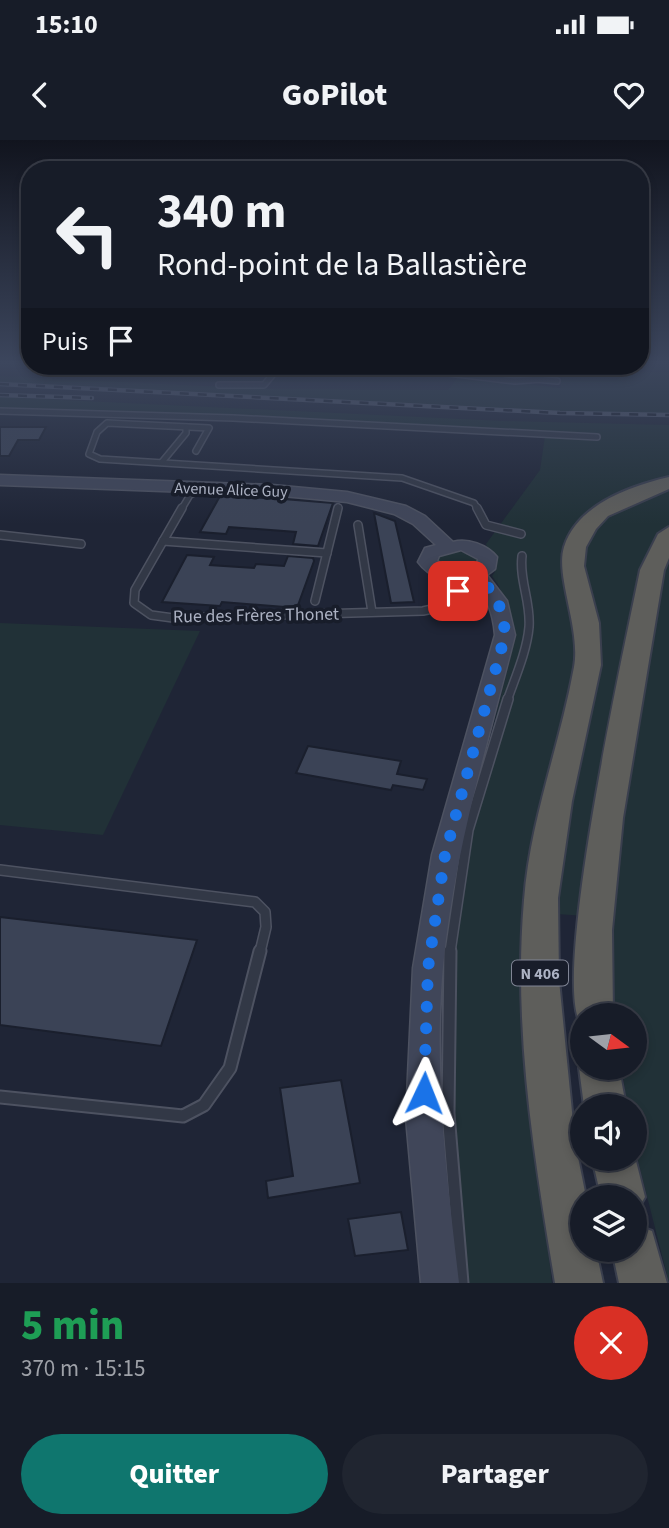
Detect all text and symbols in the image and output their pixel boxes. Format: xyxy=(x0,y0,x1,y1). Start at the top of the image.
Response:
text: 15:10 xyxy=(35,6,98,43)
text: GoPilot xyxy=(282,72,387,118)
icon: back xyxy=(21,76,59,114)
icon: heart xyxy=(610,76,648,114)
text: 340 m xyxy=(157,177,286,247)
icon: left xyxy=(42,189,133,280)
text: Rond-point de la Ballastière xyxy=(157,242,527,288)
icon: arrive xyxy=(102,322,140,360)
text: Puis xyxy=(42,323,88,360)
street label: Avenue Alice Guy xyxy=(174,477,289,503)
pin xyxy=(428,561,488,621)
icon: arrive xyxy=(439,572,477,610)
street label: Rue des Frères Thonet xyxy=(173,602,339,629)
road number: N 406 xyxy=(512,960,568,986)
north arrow xyxy=(570,1003,648,1080)
map controls xyxy=(570,1003,647,1262)
position arrow xyxy=(387,1056,461,1130)
button: sound xyxy=(570,1094,647,1171)
button: layers xyxy=(570,1185,647,1262)
text: 5 min xyxy=(21,1296,124,1356)
button: close xyxy=(574,1306,648,1380)
text: 370 m · 15:15 xyxy=(21,1352,145,1385)
button: Quitter xyxy=(21,1434,328,1514)
button: Partager xyxy=(342,1434,648,1514)

